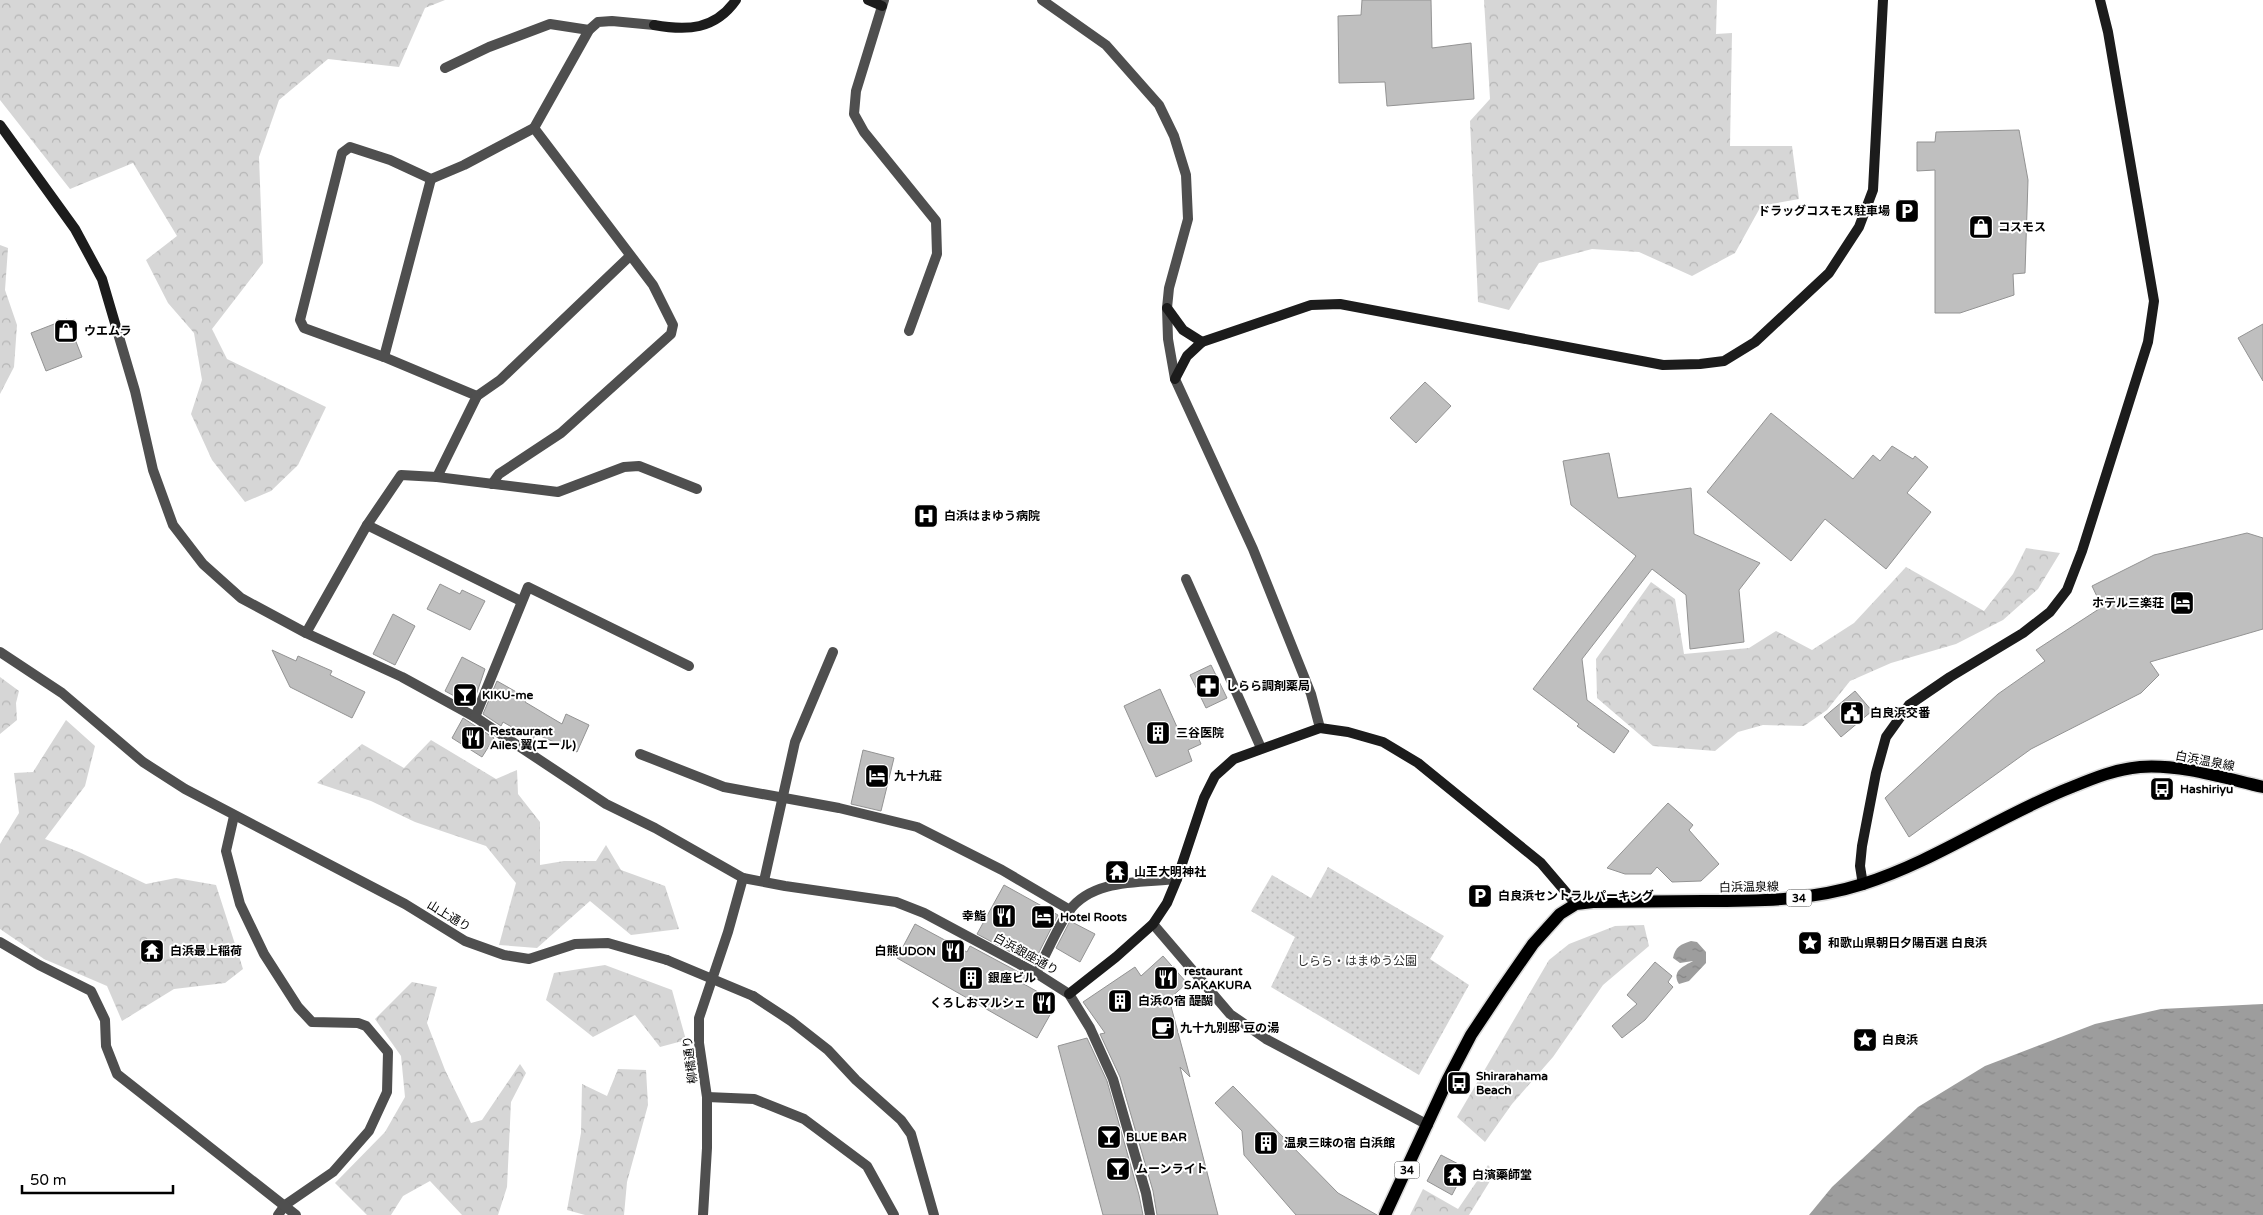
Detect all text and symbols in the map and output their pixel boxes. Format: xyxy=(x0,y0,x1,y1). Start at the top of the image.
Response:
parking icon: ドラッグコスモス駐車場 xyxy=(1894,198,1920,224)
place label: ドラッグコスモス駐車場 xyxy=(1758,204,1890,218)
shop icon: コスモス xyxy=(1968,214,1994,240)
place label: コスモス xyxy=(1998,220,2046,234)
shop icon: ウエムラ xyxy=(53,318,79,344)
place label: ウエムラ xyxy=(84,324,131,338)
hospital icon: 白浜はまゆう病院 xyxy=(913,503,939,529)
place label: 白浜はまゆう病院 xyxy=(944,509,1040,523)
hotel icon: ホテル三楽荘 xyxy=(2169,590,2195,616)
place label: ホテル三楽荘 xyxy=(2092,596,2164,610)
pharmacy icon: しらら調剤薬局 xyxy=(1195,673,1221,699)
place label: しらら調剤薬局 xyxy=(1226,679,1310,693)
bar icon: KIKU-me xyxy=(452,682,478,708)
place label: KIKU-me xyxy=(482,688,534,702)
public building icon: 白良浜交番 xyxy=(1839,700,1865,726)
place label: 白良浜交番 xyxy=(1870,706,1931,720)
building icon: 三谷医院 xyxy=(1145,720,1171,746)
place label: Restaurant Ailes 翼(エール) xyxy=(490,724,576,752)
restaurant icon: Restaurant Ailes 翼(エール) xyxy=(460,725,486,751)
place label: 三谷医院 xyxy=(1176,726,1224,740)
street label: 白浜温泉線 xyxy=(2174,748,2236,774)
hotel icon: 九十九莊 xyxy=(864,763,890,789)
place label: 九十九莊 xyxy=(894,769,942,783)
bus stop icon: Hashiriyu xyxy=(2149,776,2175,802)
place label: Hashiriyu xyxy=(2180,782,2233,797)
temple icon: 山王大明神社 xyxy=(1104,859,1130,885)
place label: 山王大明神社 xyxy=(1134,865,1206,879)
street label: 白浜温泉線 xyxy=(1719,879,1779,895)
parking icon: 白良浜セントラルパーキング xyxy=(1467,883,1493,909)
place label: 白良浜セントラルパーキング xyxy=(1498,889,1654,903)
road number: 34 xyxy=(1786,890,1812,906)
street label: 山上通り xyxy=(425,898,473,934)
restaurant icon: 幸鮨 xyxy=(991,903,1017,929)
hotel icon: Hotel Roots xyxy=(1030,904,1056,930)
place label: 幸鮨 xyxy=(962,909,986,923)
place label: Hotel Roots xyxy=(1060,910,1127,924)
street label: 白浜銀座通り xyxy=(991,930,1061,978)
place icon: 和歌山県朝日夕陽百選 白良浜 xyxy=(1797,930,1823,956)
place label: 和歌山県朝日夕陽百選 白良浜 xyxy=(1828,936,1987,950)
temple icon: 白浜最上稲荷 xyxy=(139,938,165,964)
restaurant icon: 白熊UDON xyxy=(940,938,966,964)
place label: 白浜最上稲荷 xyxy=(170,944,242,958)
place label: 白熊UDON xyxy=(875,944,936,958)
park label: しらら・はまゆう公園 xyxy=(1297,954,1417,968)
place label: restaurant SAKAKURA xyxy=(1184,964,1252,992)
building icon: 銀座ビル xyxy=(958,965,984,991)
restaurant icon: restaurant SAKAKURA xyxy=(1153,965,1179,991)
place label: 銀座ビル xyxy=(987,971,1036,985)
building icon: 白浜の宿 醍醐 xyxy=(1107,988,1133,1014)
restaurant icon: くろしおマルシェ xyxy=(1031,990,1057,1016)
place label: 白浜の宿 醍醐 xyxy=(1138,994,1213,1008)
place label: くろしおマルシェ xyxy=(930,996,1026,1010)
cafe icon: 九十九別邸 豆の湯 xyxy=(1150,1015,1176,1041)
place label: 九十九別邸 豆の湯 xyxy=(1180,1021,1279,1035)
place icon: 白良浜 xyxy=(1852,1027,1878,1053)
place label: 白良浜 xyxy=(1882,1033,1918,1047)
street label: 柳橋通り xyxy=(680,1035,700,1085)
place label: Shirarahama Beach xyxy=(1476,1069,1548,1097)
bus stop icon: Shirarahama Beach xyxy=(1446,1070,1472,1096)
bar icon: BLUE BAR xyxy=(1096,1124,1122,1150)
place label: BLUE BAR xyxy=(1126,1130,1187,1144)
building icon: 温泉三昧の宿 白浜館 xyxy=(1253,1130,1279,1156)
place label: 温泉三昧の宿 白浜館 xyxy=(1284,1136,1395,1150)
bar icon: ムーンライト xyxy=(1105,1156,1131,1182)
scale bar xyxy=(22,1162,174,1194)
place label: ムーンライト xyxy=(1136,1162,1207,1176)
road number: 34 xyxy=(1394,1162,1420,1178)
temple icon: 白濱藥師堂 xyxy=(1442,1162,1468,1188)
place label: 白濱藥師堂 xyxy=(1472,1168,1532,1182)
text: 50 m xyxy=(30,1171,67,1189)

